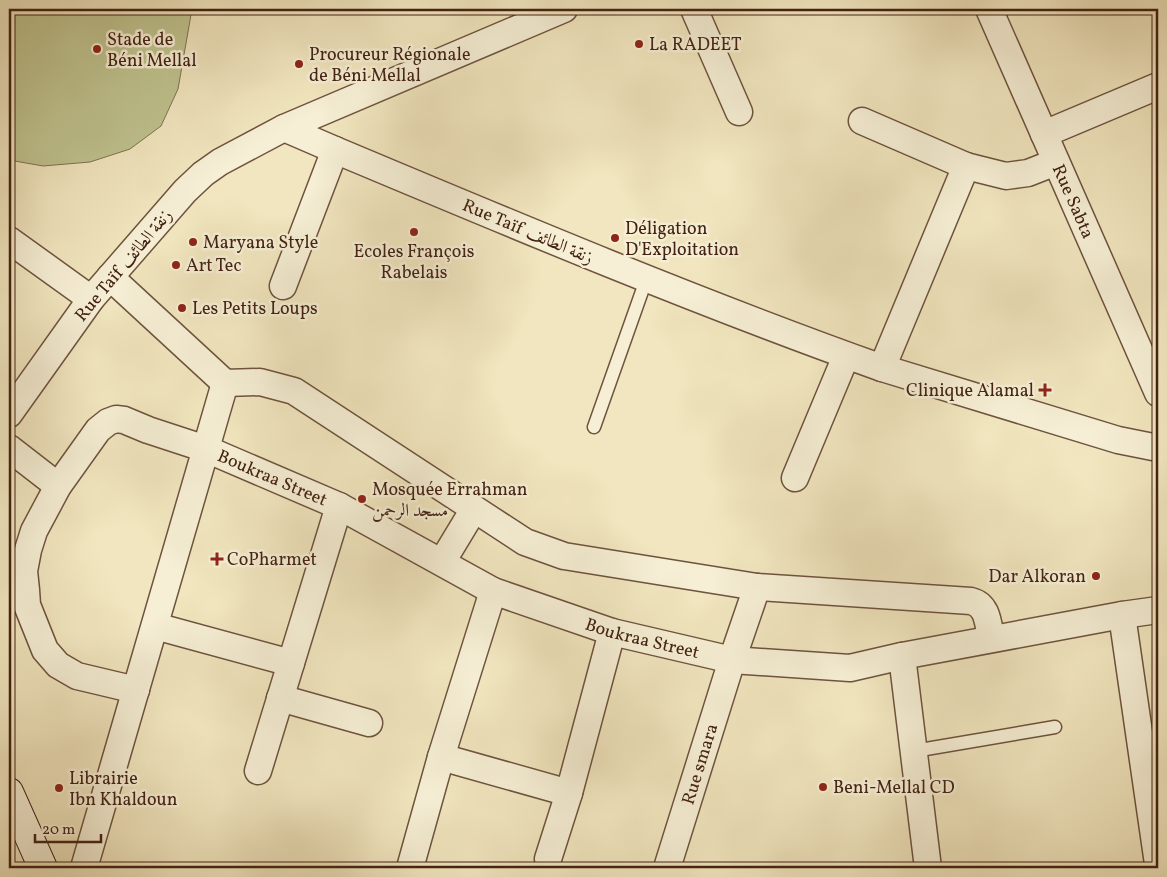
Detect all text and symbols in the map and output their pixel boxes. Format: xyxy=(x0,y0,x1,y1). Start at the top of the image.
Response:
place label: Stade de Béni Mellal xyxy=(107,28,197,74)
place label: La RADEET xyxy=(649,33,742,58)
marker: La RADEET xyxy=(633,38,645,50)
marker: Stade de Béni Mellal xyxy=(91,43,103,55)
place label: Procureur Régionale de Béni Mellal xyxy=(309,43,470,89)
marker: Procureur Régionale de Béni Mellal xyxy=(293,58,305,70)
street label: Rue Sabta xyxy=(1045,161,1100,243)
street label: Rue Taïf زنقة الطائف xyxy=(458,194,597,271)
street label: Rue Taïf زنقة الطائف xyxy=(70,204,179,328)
place label: Déligation D'Exploitation xyxy=(625,217,739,263)
marker: Ecoles François Rabelais xyxy=(408,226,420,238)
place label: Maryana Style xyxy=(203,231,318,256)
marker: Déligation D'Exploitation xyxy=(609,232,621,244)
marker: Maryana Style xyxy=(187,236,199,248)
place label: Ecoles François Rabelais xyxy=(353,240,475,286)
place label: Art Tec xyxy=(186,254,241,279)
marker: Art Tec xyxy=(170,259,182,271)
place label: Les Petits Loups xyxy=(192,297,318,322)
marker: Les Petits Loups xyxy=(176,302,188,314)
place label: Clinique Alamal xyxy=(906,379,1034,404)
marker: Clinique Alamal xyxy=(1038,383,1052,397)
street label: Boukraa Street xyxy=(213,444,331,513)
place label: Mosquée Errahman مسجد الرحمن xyxy=(372,478,528,524)
marker: Mosquée Errahman مسجد الرحمن xyxy=(356,493,368,505)
place label: CoPharmet xyxy=(227,548,317,573)
marker: CoPharmet xyxy=(211,553,223,565)
place label: Dar Alkoran xyxy=(988,565,1086,590)
marker: Dar Alkoran xyxy=(1090,570,1102,582)
street label: Boukraa Street xyxy=(581,613,702,666)
street label: Rue smara xyxy=(677,721,725,808)
place label: Librairie Ibn Khaldoun xyxy=(69,767,178,813)
place label: Beni-Mellal CD xyxy=(833,776,955,801)
marker: Beni-Mellal CD xyxy=(817,781,829,793)
marker: Librairie Ibn Khaldoun xyxy=(53,782,65,794)
scale bar xyxy=(35,812,101,844)
text: 20 m xyxy=(42,820,75,841)

